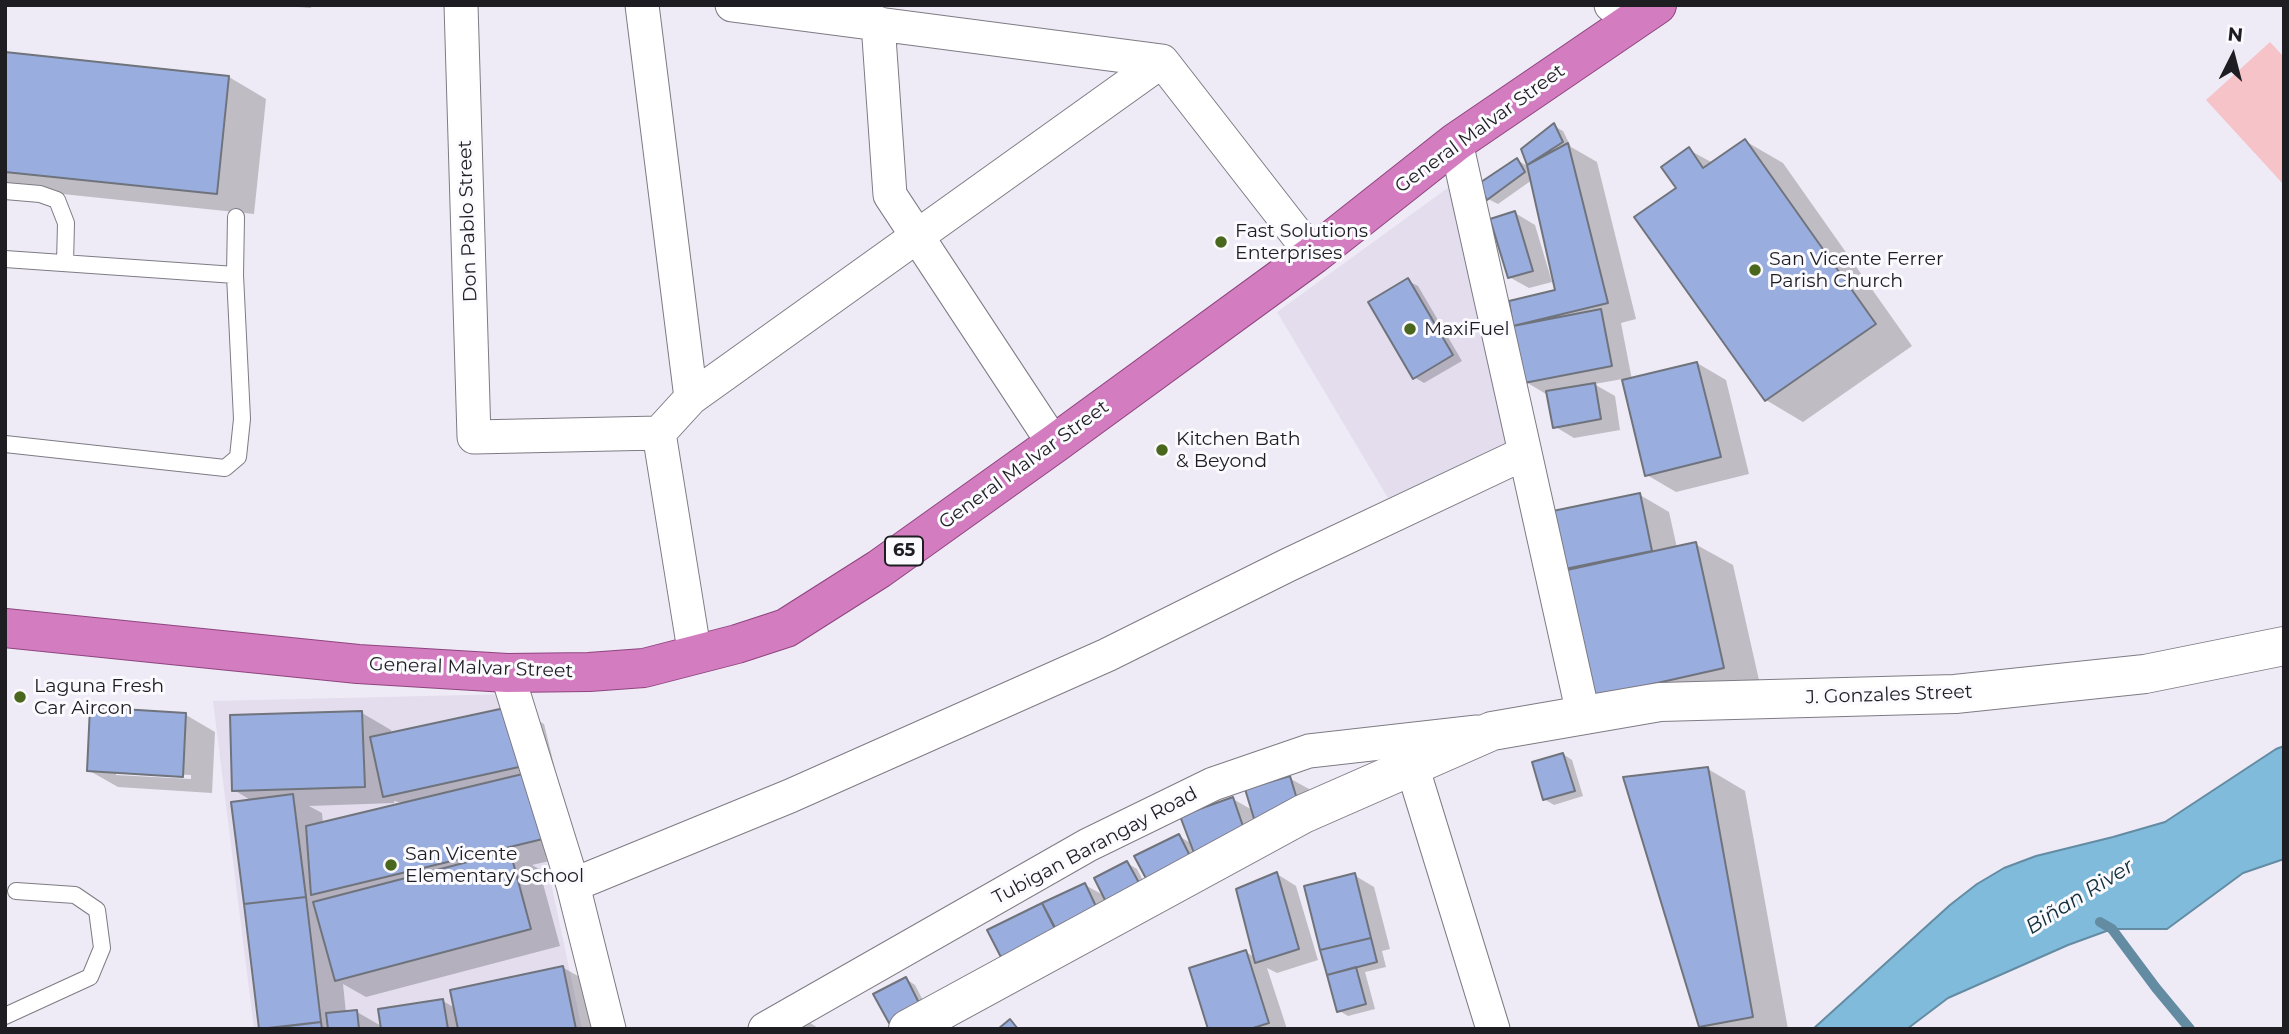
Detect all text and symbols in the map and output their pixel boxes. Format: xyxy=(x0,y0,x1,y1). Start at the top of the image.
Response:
north arrow xyxy=(2198,21,2268,91)
text: N xyxy=(2226,22,2244,47)
street label: General Malvar Street xyxy=(1391,60,1569,198)
street label: Don Pablo Street xyxy=(454,139,482,303)
place label: Fast Solutions Enterprises xyxy=(1235,220,1368,264)
marker: Fast Solutions Enterprises xyxy=(1213,234,1229,250)
place label: San Vicente Ferrer Parish Church xyxy=(1769,248,1944,292)
marker: San Vicente Ferrer Parish Church xyxy=(1747,262,1763,278)
place label: MaxiFuel xyxy=(1424,318,1510,340)
marker: MaxiFuel xyxy=(1402,321,1418,337)
street label: General Malvar Street xyxy=(935,396,1113,534)
place label: Kitchen Bath & Beyond xyxy=(1176,428,1301,472)
marker: Kitchen Bath & Beyond xyxy=(1154,442,1170,458)
road number: 65 xyxy=(885,536,923,566)
street label: General Malvar Street xyxy=(369,653,573,683)
place label: Laguna Fresh Car Aircon xyxy=(34,675,164,719)
street label: J. Gonzales Street xyxy=(1805,681,1973,709)
marker: Laguna Fresh Car Aircon xyxy=(12,689,28,705)
street label: Tubigan Barangay Road xyxy=(989,782,1201,910)
place label: San Vicente Elementary School xyxy=(405,843,584,887)
water label: Biñan River xyxy=(2021,854,2139,940)
marker: San Vicente Elementary School xyxy=(383,857,399,873)

